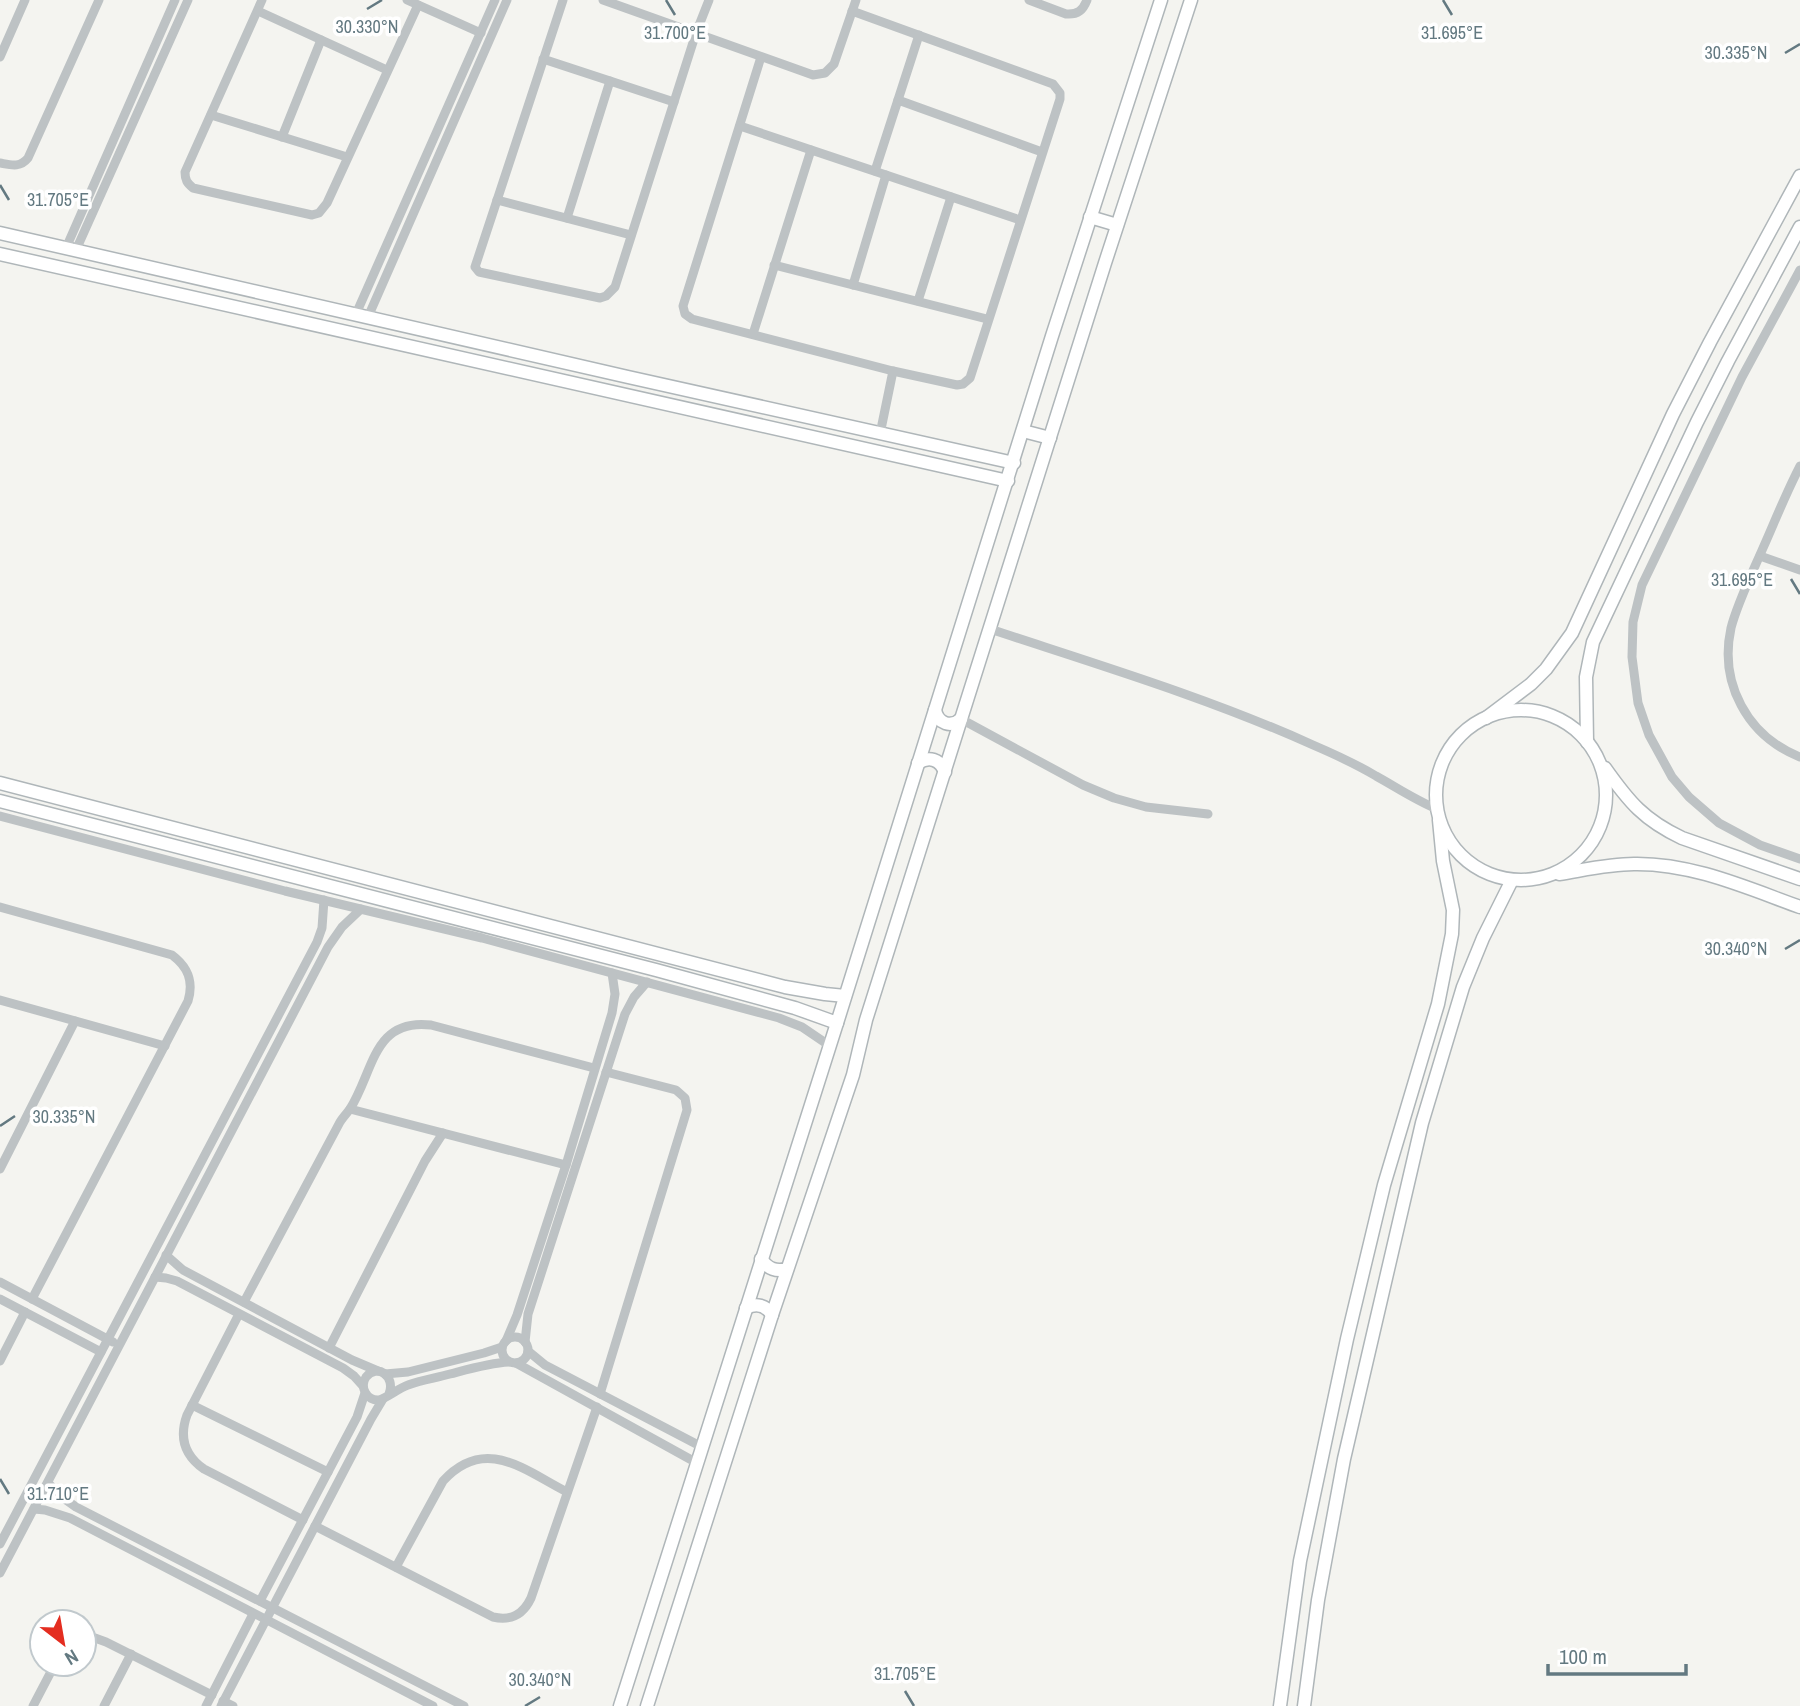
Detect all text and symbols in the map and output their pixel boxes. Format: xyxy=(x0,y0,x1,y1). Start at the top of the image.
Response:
text: 30.330°N xyxy=(336,14,399,39)
text: 31.700°E xyxy=(644,20,706,45)
text: 31.695°E xyxy=(1421,20,1483,45)
text: 30.335°N xyxy=(1705,40,1768,65)
text: 31.705°E xyxy=(27,187,89,212)
text: 31.695°E xyxy=(1711,567,1773,592)
text: 30.340°N xyxy=(1705,936,1768,961)
text: 30.335°N xyxy=(33,1104,96,1129)
text: 31.710°E xyxy=(27,1481,89,1506)
north arrow xyxy=(28,1608,98,1678)
scale bar xyxy=(1548,1632,1686,1676)
text: 100 m xyxy=(1559,1642,1607,1671)
text: N xyxy=(60,1644,83,1672)
text: 31.705°E xyxy=(874,1661,936,1686)
text: 30.340°N xyxy=(509,1667,572,1692)

